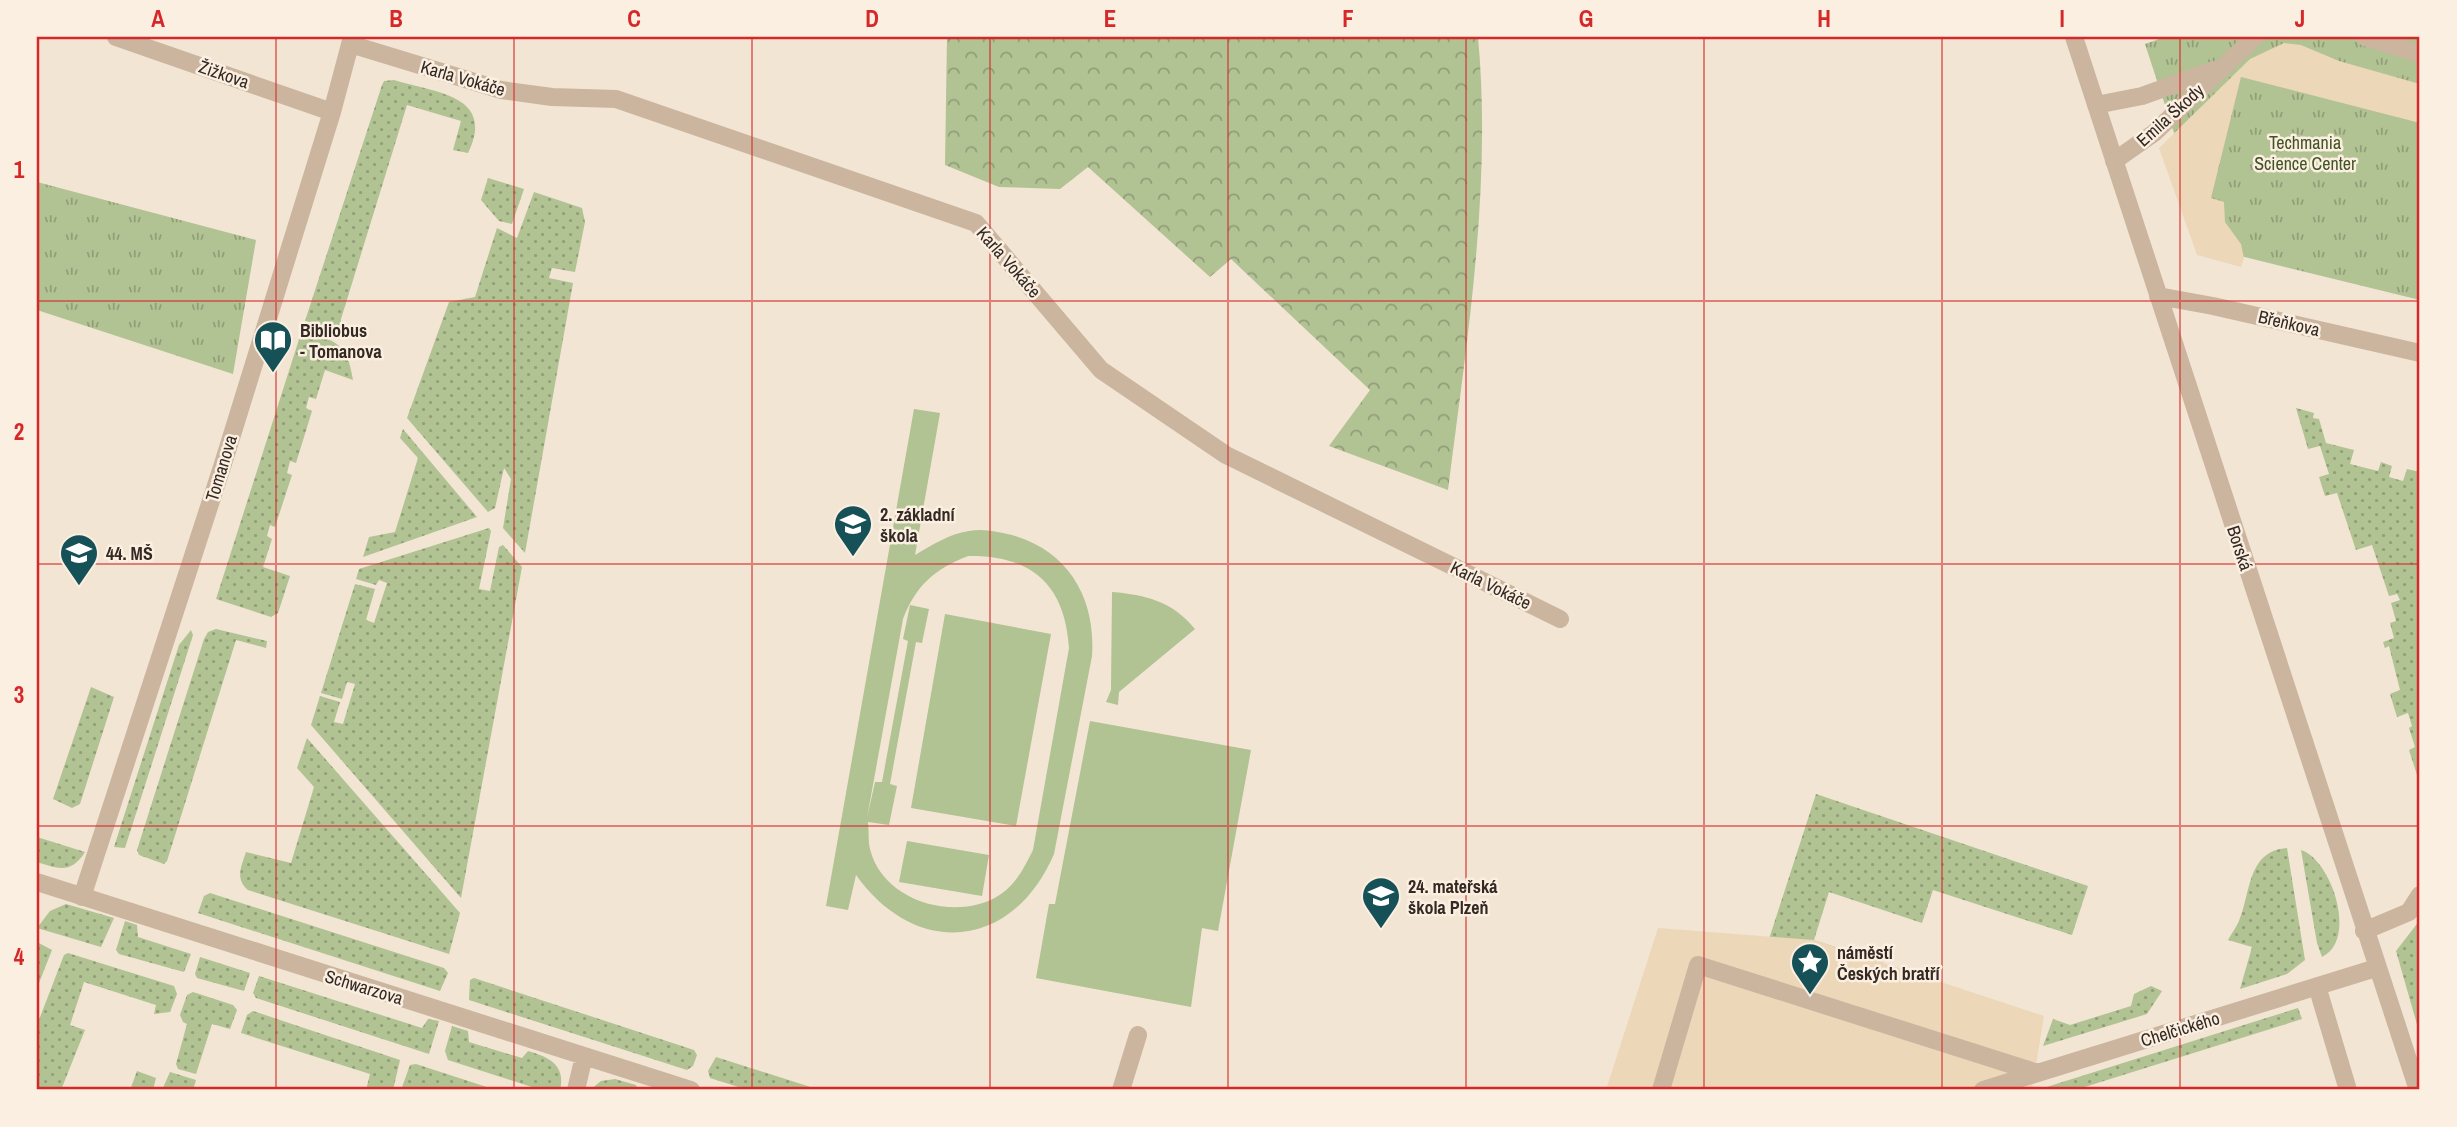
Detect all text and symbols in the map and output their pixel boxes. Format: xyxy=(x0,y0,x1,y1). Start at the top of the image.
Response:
text: A xyxy=(151,3,165,34)
text: B xyxy=(389,3,403,34)
text: C xyxy=(627,3,641,34)
text: D xyxy=(865,3,879,34)
text: E xyxy=(1104,3,1116,34)
text: F xyxy=(1342,3,1354,34)
text: G xyxy=(1579,3,1593,34)
text: H xyxy=(1817,3,1831,34)
text: I xyxy=(2059,3,2065,34)
text: J xyxy=(2295,3,2305,34)
street label: Žižkova xyxy=(195,54,253,94)
street label: Karla Vokáče xyxy=(418,54,508,102)
street label: Emila Škody xyxy=(2131,78,2210,152)
park label: Techmania Science Center xyxy=(2254,130,2356,176)
text: 1 xyxy=(14,154,25,185)
street label: Karla Vokáče xyxy=(971,221,1047,303)
street label: Břeňkova xyxy=(2256,304,2322,342)
place label: Bibliobus - Tomanova xyxy=(300,318,383,364)
library icon: Bibliobus - Tomanova xyxy=(252,319,294,374)
text: 2 xyxy=(14,416,24,447)
street label: Tomanova xyxy=(199,432,243,504)
place label: 2. základní škola xyxy=(880,502,956,548)
school or university icon: 2. základní škola xyxy=(832,503,874,558)
street label: Borská xyxy=(2221,522,2259,574)
school or university icon: 44. MŠ xyxy=(58,532,100,587)
place label: 44. MŠ xyxy=(106,541,153,566)
street label: Karla Vokáče xyxy=(1446,555,1536,615)
text: 3 xyxy=(14,679,24,710)
place label: 24. mateřská škola Plzeň xyxy=(1408,874,1498,920)
school or university icon: 24. mateřská škola Plzeň xyxy=(1360,875,1402,930)
place label: náměstí Českých bratří xyxy=(1837,940,1940,986)
text: 4 xyxy=(14,941,25,972)
place icon: náměstí Českých bratří xyxy=(1789,941,1831,996)
street label: Schwarzova xyxy=(322,963,406,1011)
street label: Chelčického xyxy=(2138,1005,2222,1053)

